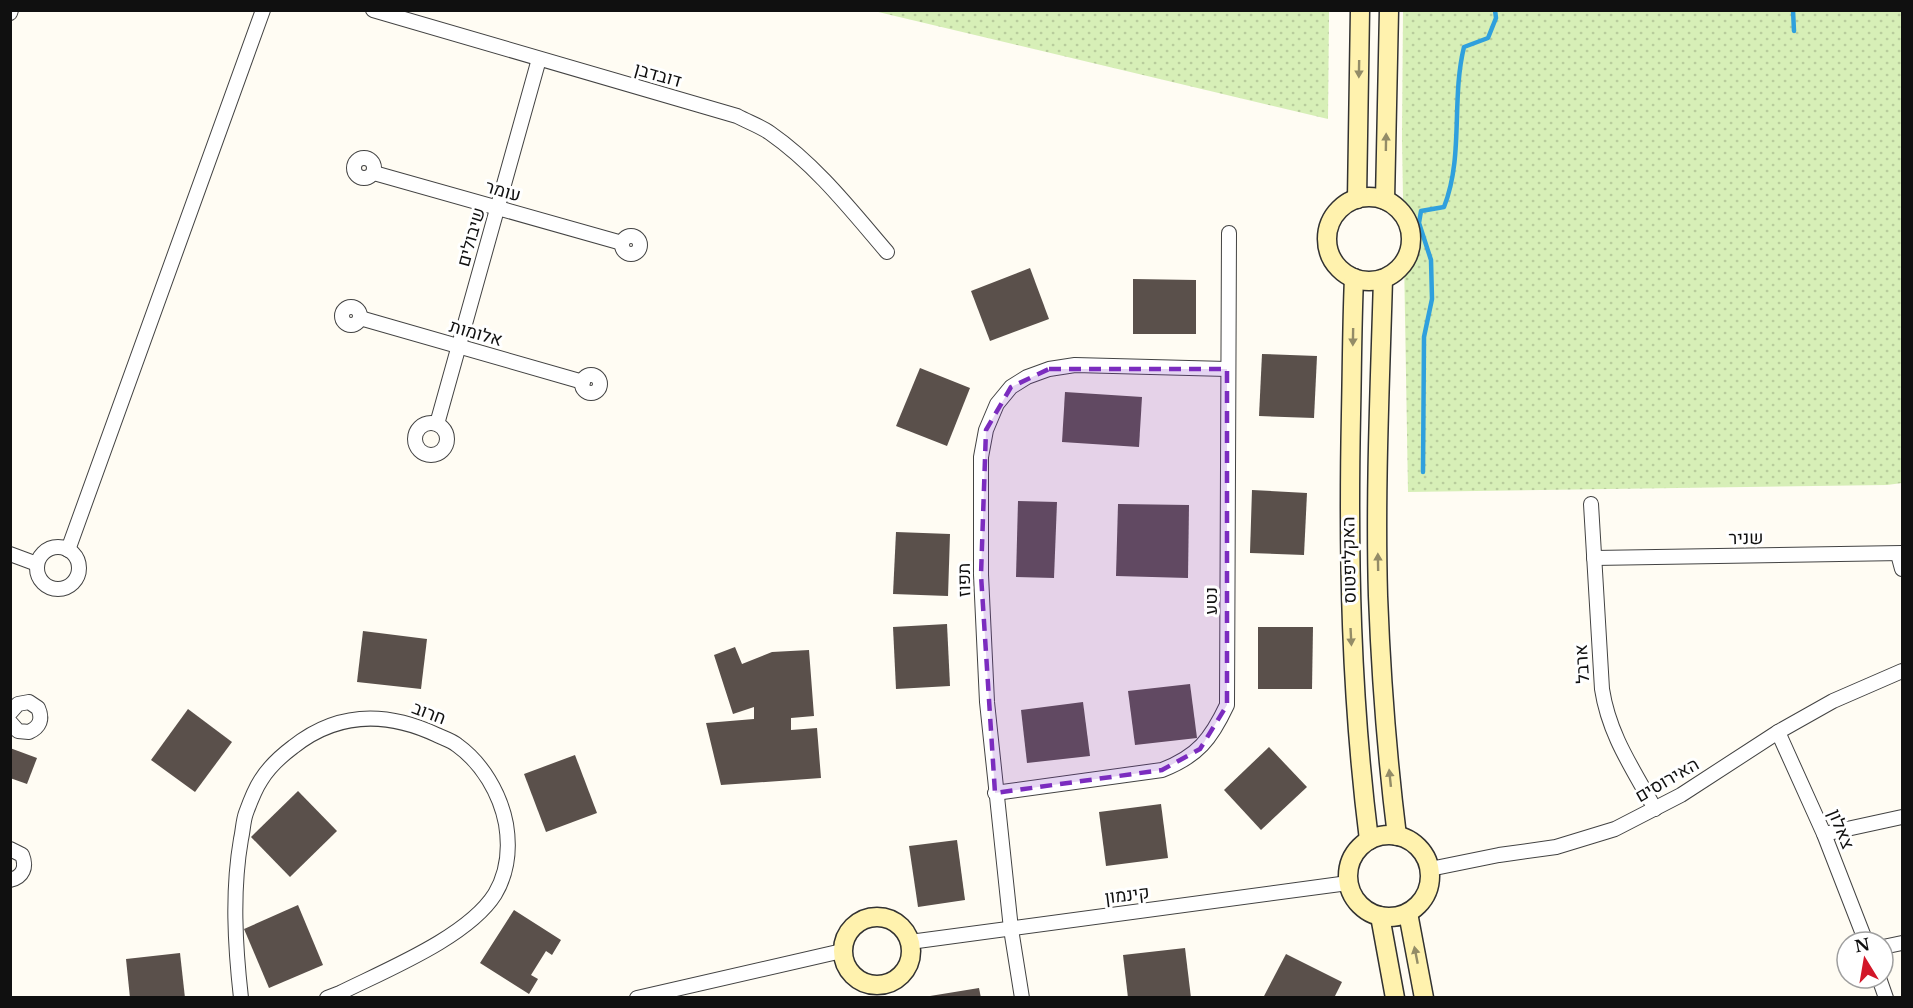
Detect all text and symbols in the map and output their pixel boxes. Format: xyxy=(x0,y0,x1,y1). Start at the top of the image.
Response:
street label: דובדבן xyxy=(632,58,684,92)
one-way arrow xyxy=(1354,59,1363,78)
one-way arrow xyxy=(1381,132,1391,151)
street label: עומר xyxy=(483,175,523,207)
street label: שיבולים xyxy=(452,205,490,269)
street label: אלומות xyxy=(447,315,505,351)
one-way arrow xyxy=(1348,327,1357,346)
street label: האקליפטוס xyxy=(1337,516,1361,604)
street label: שניר xyxy=(1728,527,1764,549)
one-way arrow xyxy=(1373,553,1383,572)
street label: תפוז xyxy=(953,563,975,597)
street label: נטע xyxy=(1200,587,1222,615)
one-way arrow xyxy=(1347,627,1356,646)
street label: ארבל xyxy=(1570,644,1594,684)
street label: חרוב xyxy=(409,697,449,729)
street label: האירוסים xyxy=(1631,753,1703,807)
one-way arrow xyxy=(1386,768,1395,787)
street label: צאלון xyxy=(1823,806,1859,852)
street label: קינמון xyxy=(1103,881,1151,909)
north arrow xyxy=(1835,930,1895,990)
text: N xyxy=(1853,934,1871,957)
one-way arrow xyxy=(1411,945,1420,964)

